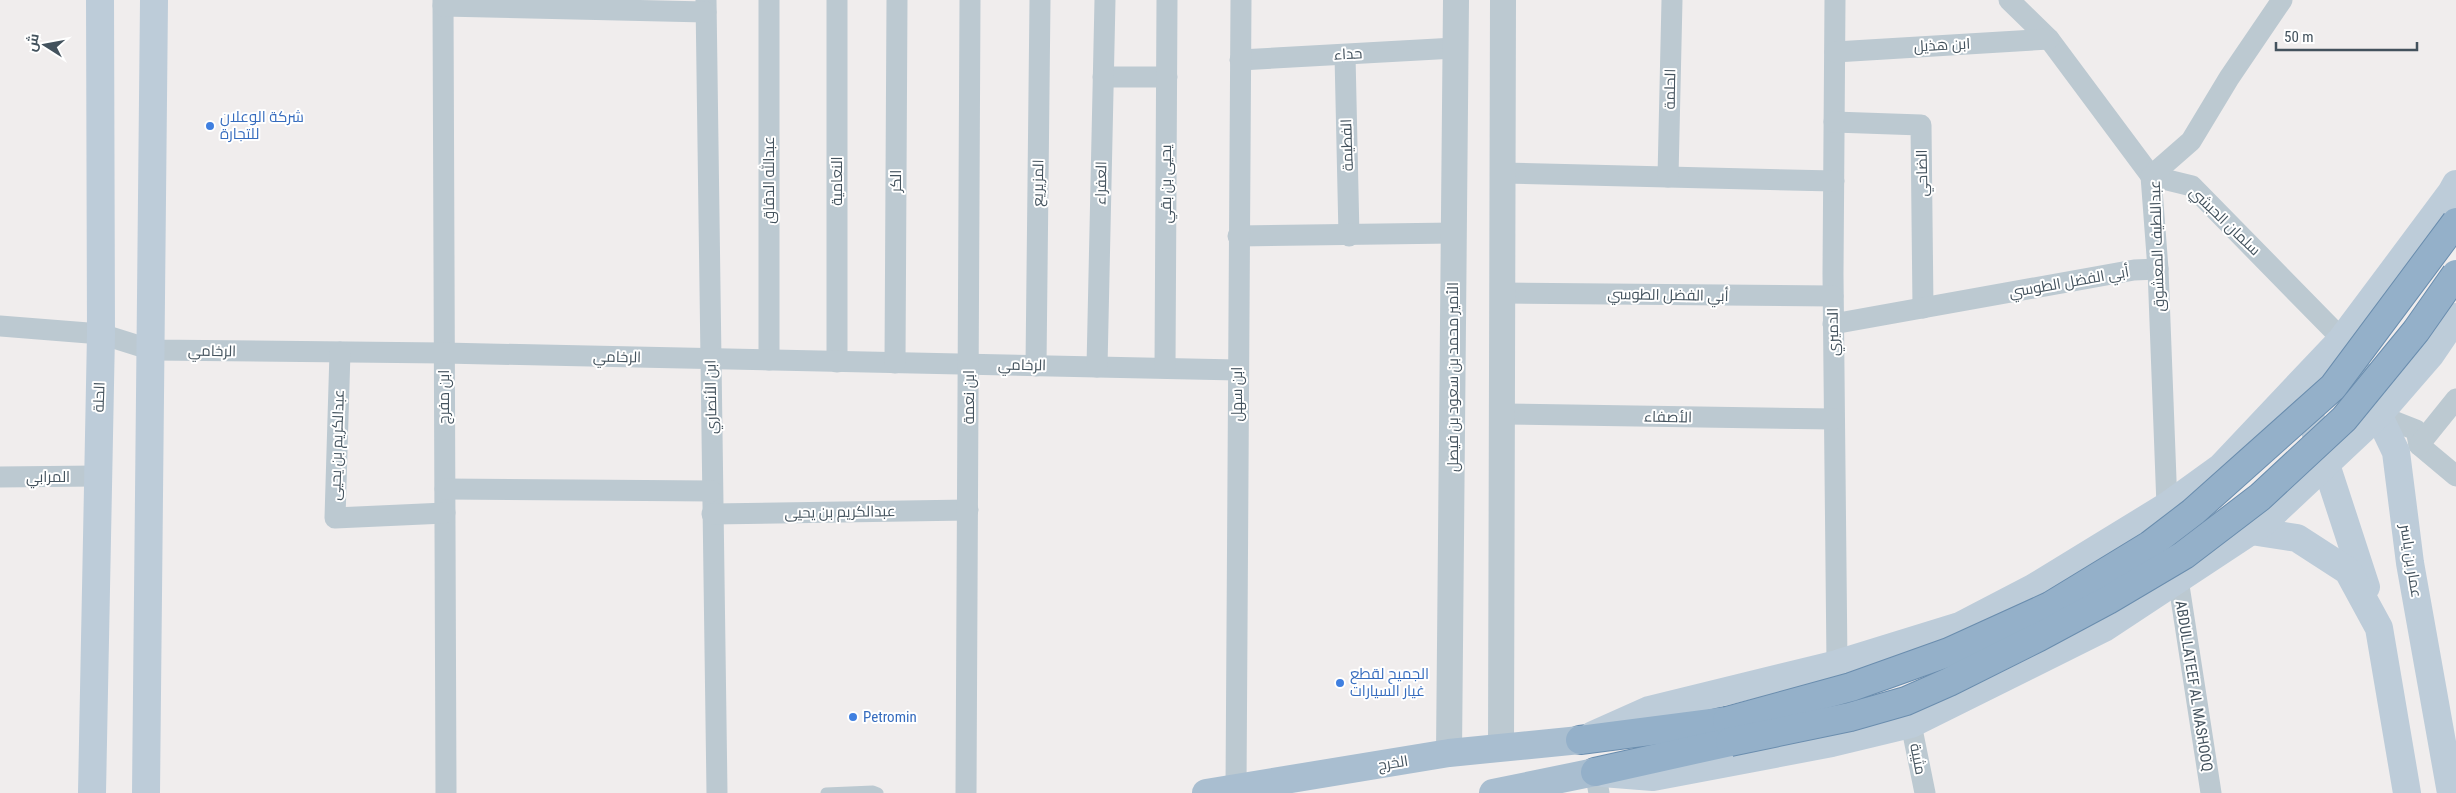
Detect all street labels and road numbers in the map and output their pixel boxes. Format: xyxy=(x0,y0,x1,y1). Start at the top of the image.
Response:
street label: ابن هذيل xyxy=(1913,35,1971,56)
street label: حداء xyxy=(1333,44,1363,64)
street label: الحلمة xyxy=(1661,69,1679,109)
street label: الفطيمة xyxy=(1337,119,1357,171)
street label: عبدالله الدقاق xyxy=(759,136,779,224)
street label: يحيى بن بقي xyxy=(1157,145,1178,223)
street label: الضاحي xyxy=(1913,149,1934,197)
street label: النعامية xyxy=(828,156,846,206)
street label: المزيريع xyxy=(1029,159,1049,207)
street label: العفراء xyxy=(1092,161,1110,205)
street label: الكر xyxy=(887,170,905,193)
street label: عبداللطيف المعشوق xyxy=(2146,180,2169,312)
street label: سلمان الحبشي xyxy=(2184,183,2264,261)
street label: أبي الفضل الطوسي xyxy=(2007,262,2131,304)
street label: الأمير محمد بن سعود بن فيصل xyxy=(1444,282,1463,472)
street label: أبي الفضل الطوسي xyxy=(1607,284,1729,308)
street label: الدميري xyxy=(1824,308,1845,356)
street label: الرخامي xyxy=(188,342,236,363)
street label: الرخامي xyxy=(593,348,641,369)
street label: الرخامي xyxy=(998,356,1046,377)
street label: ابن الأنصاري xyxy=(701,360,724,434)
street label: ابن سهل xyxy=(1228,367,1247,421)
street label: ابن مفرج xyxy=(435,370,455,424)
street label: ابن نعمة xyxy=(960,370,979,424)
street label: الحلة xyxy=(89,381,109,413)
street label: عبدالكريم بن يحيى xyxy=(326,389,349,501)
street label: الأصفاء xyxy=(1644,408,1692,426)
street label: المرابي xyxy=(26,468,70,489)
street label: عبدالكريم بن يحيى xyxy=(784,502,896,523)
street label: عمار بن ياسر xyxy=(2395,522,2426,599)
street label: ABDULLATEEF AL MASHOOQ xyxy=(2172,599,2216,773)
street label: مثيبة xyxy=(1906,742,1930,776)
street label: الخرج xyxy=(1377,752,1410,776)

